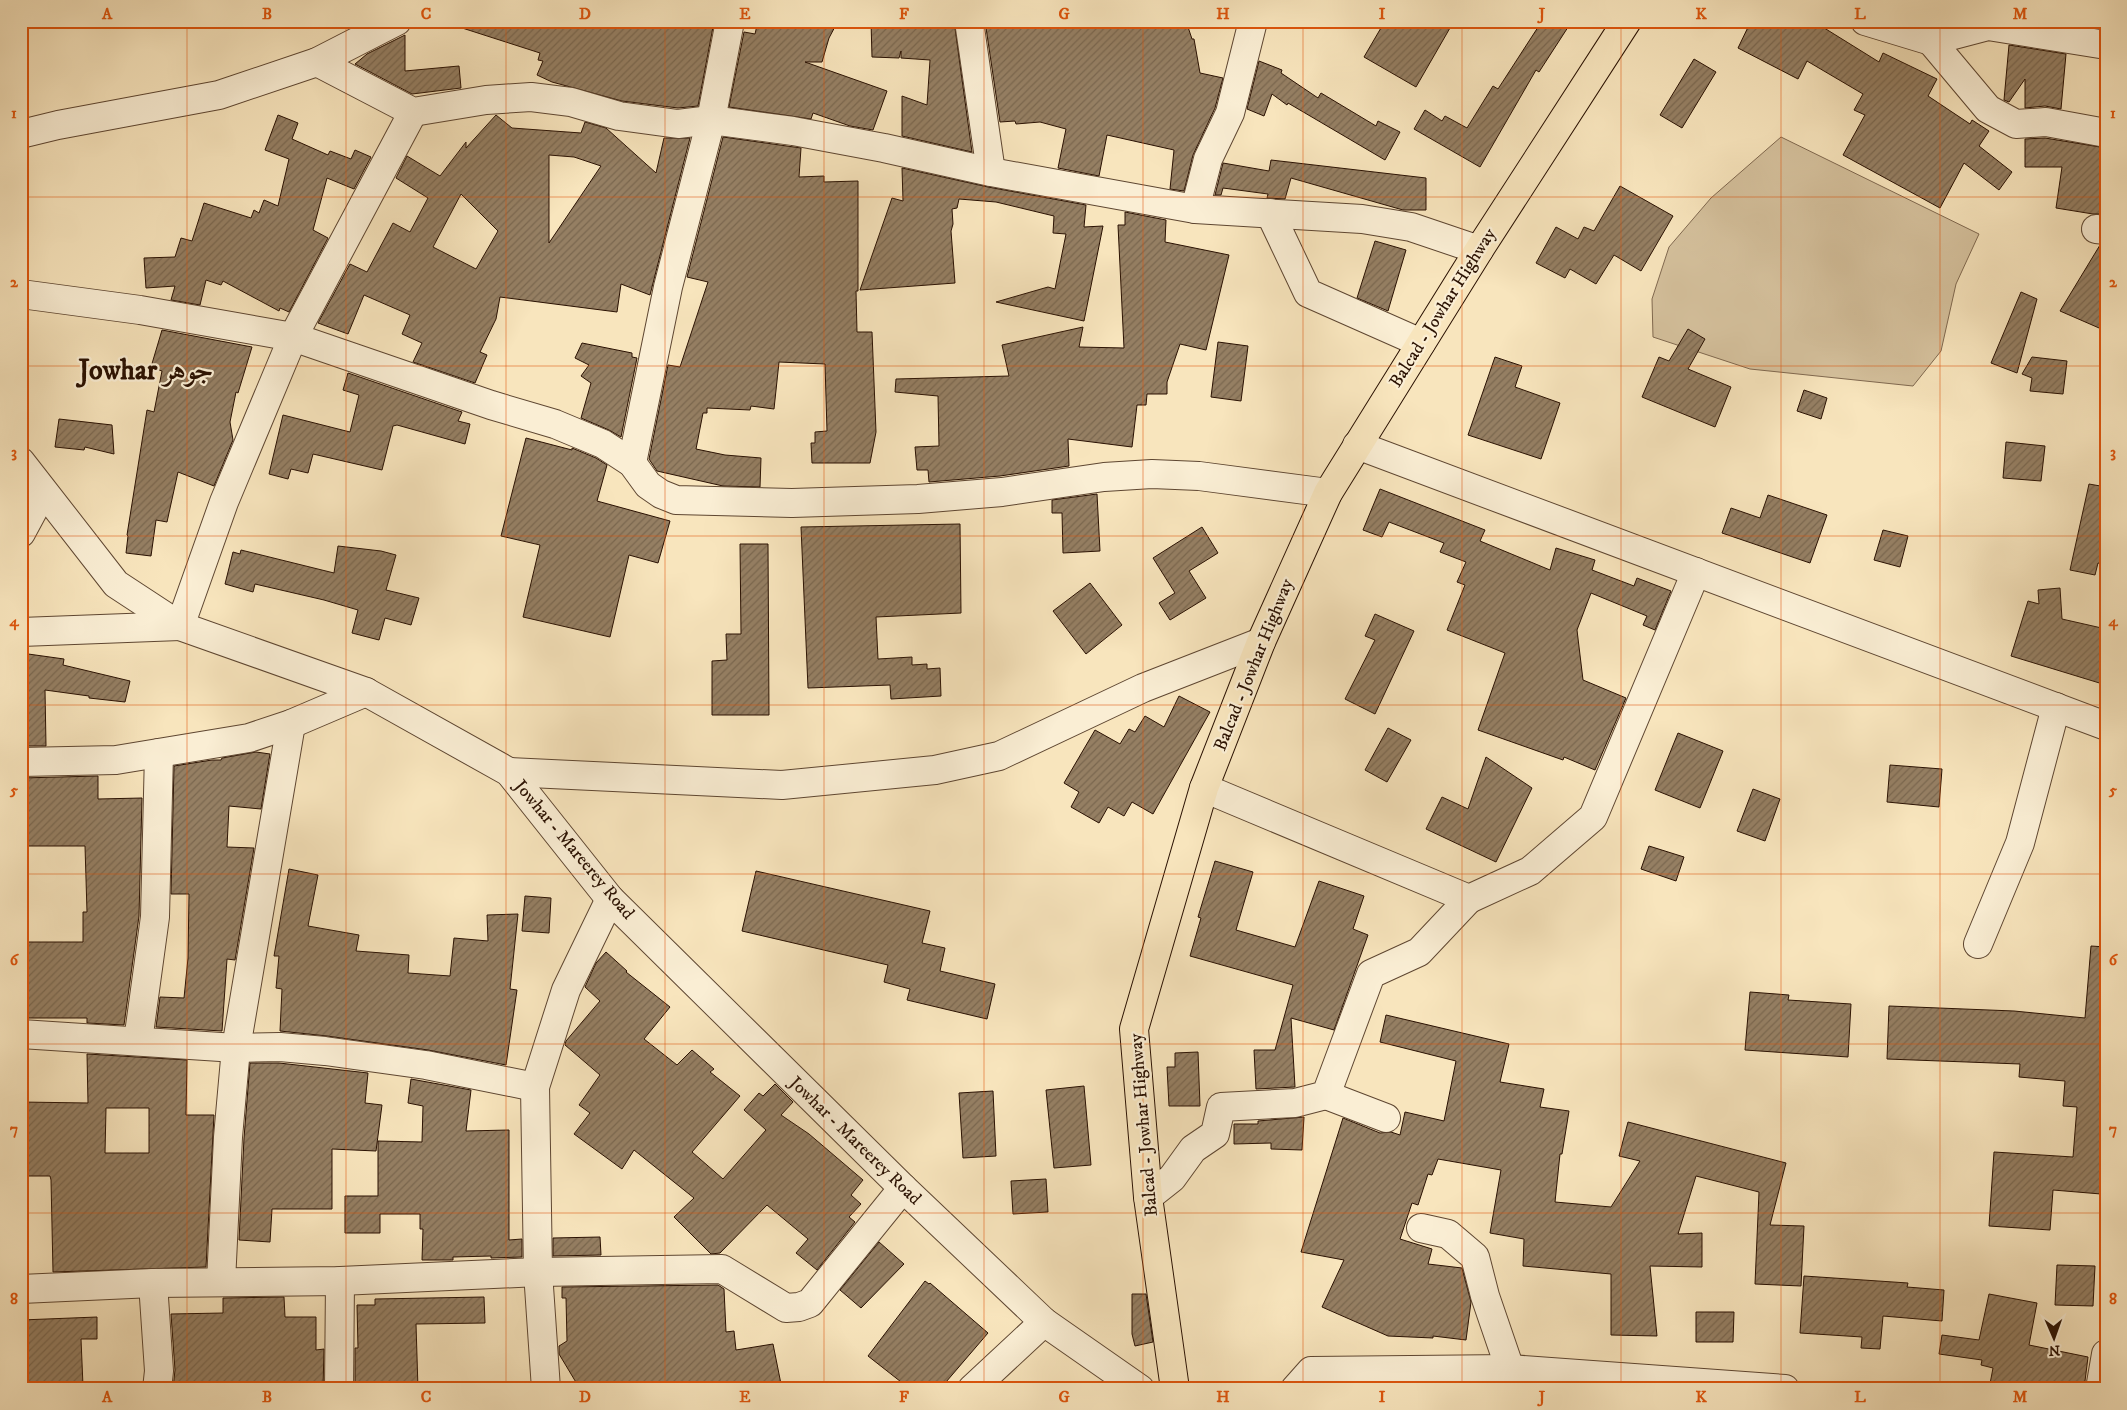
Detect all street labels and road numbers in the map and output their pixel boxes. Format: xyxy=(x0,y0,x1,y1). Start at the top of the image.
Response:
street label: Balcad - Jowhar Highway xyxy=(1385,224,1501,392)
street label: Balcad - Jowhar Highway xyxy=(1209,575,1299,754)
street label: Jowhar - Mareerey Road xyxy=(508,774,639,924)
street label: Balcad - Jowhar Highway xyxy=(1125,1032,1163,1217)
street label: Jowhar - Mareerey Road xyxy=(783,1071,926,1210)

